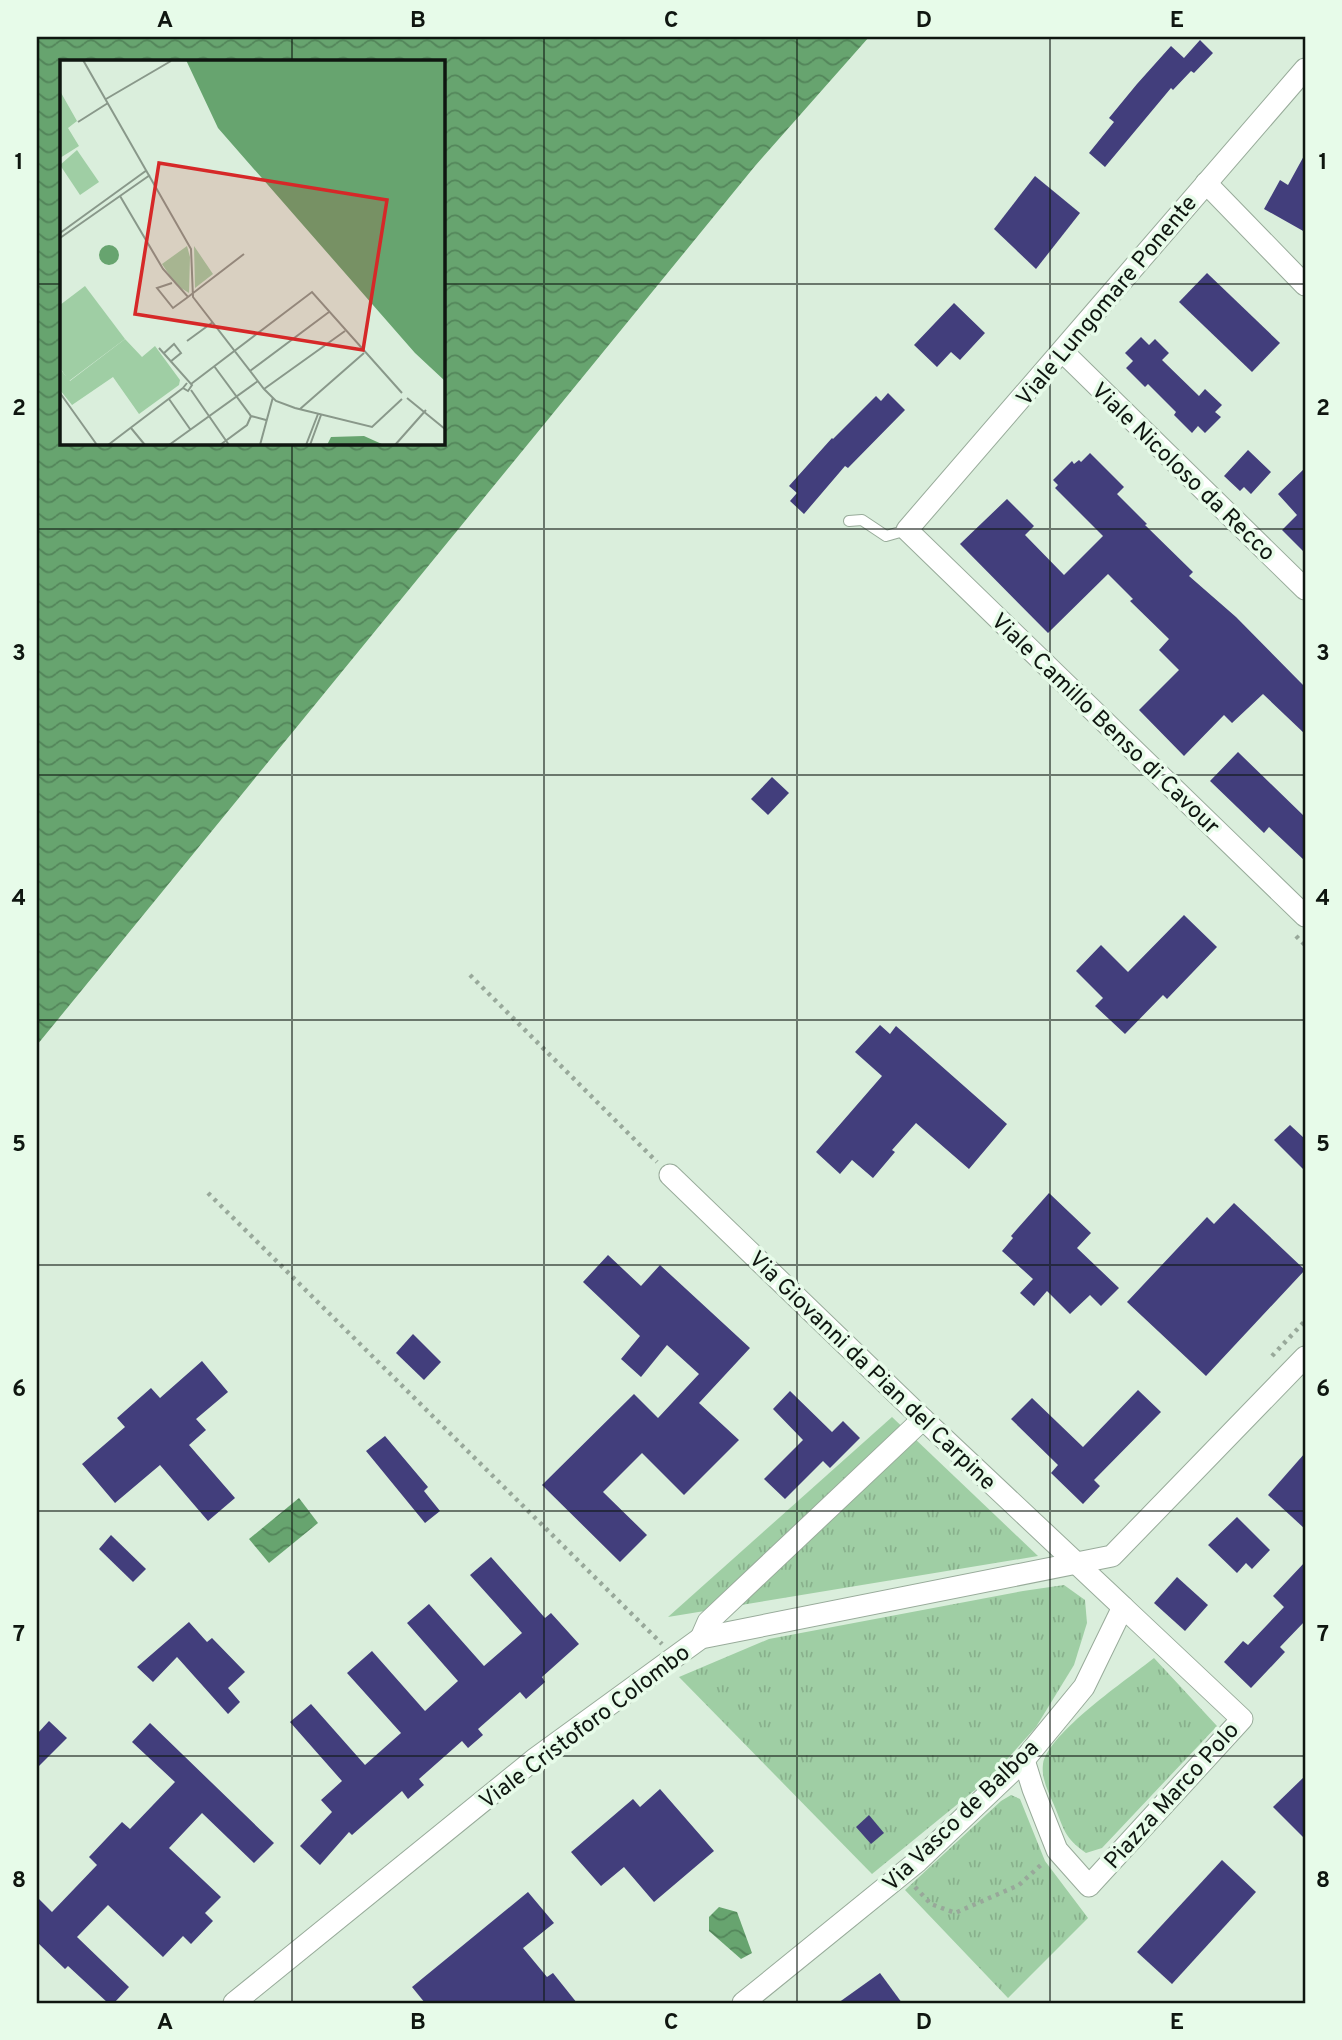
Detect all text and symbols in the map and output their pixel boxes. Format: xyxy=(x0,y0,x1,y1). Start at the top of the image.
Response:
text: A xyxy=(157,7,173,36)
text: B xyxy=(410,7,426,36)
text: C xyxy=(664,7,678,36)
text: D xyxy=(916,7,932,36)
text: E xyxy=(1170,7,1184,36)
inset map xyxy=(60,60,444,444)
text: 1 xyxy=(14,149,24,178)
text: 1 xyxy=(1318,149,1328,178)
street label: Viale Lungomare Ponente xyxy=(1011,190,1205,413)
street label: Viale Nicoloso da Recco xyxy=(1084,377,1280,568)
text: 2 xyxy=(12,395,26,424)
text: 2 xyxy=(1316,395,1330,424)
street label: Viale Camillo Benso di Cavour xyxy=(984,608,1225,842)
text: 3 xyxy=(12,640,26,669)
text: 3 xyxy=(1316,640,1330,669)
text: 4 xyxy=(12,885,26,914)
text: 4 xyxy=(1316,885,1330,914)
text: 5 xyxy=(12,1131,26,1160)
text: 5 xyxy=(1316,1131,1330,1160)
street label: Via Giovanni da Pian del Carpine xyxy=(742,1246,1001,1498)
text: 6 xyxy=(12,1376,26,1405)
text: 6 xyxy=(1316,1376,1330,1405)
text: 7 xyxy=(13,1621,25,1650)
text: 7 xyxy=(1317,1621,1329,1650)
street label: Viale Cristoforo Colombo xyxy=(474,1639,697,1817)
street label: Piazza Marco Polo xyxy=(1099,1717,1247,1876)
street label: Via Vasco de Balboa xyxy=(878,1735,1046,1899)
text: 8 xyxy=(12,1867,26,1896)
text: 8 xyxy=(1316,1867,1330,1896)
text: A xyxy=(157,2009,173,2038)
text: B xyxy=(410,2009,426,2038)
text: C xyxy=(664,2009,678,2038)
text: D xyxy=(916,2009,932,2038)
text: E xyxy=(1170,2009,1184,2038)

